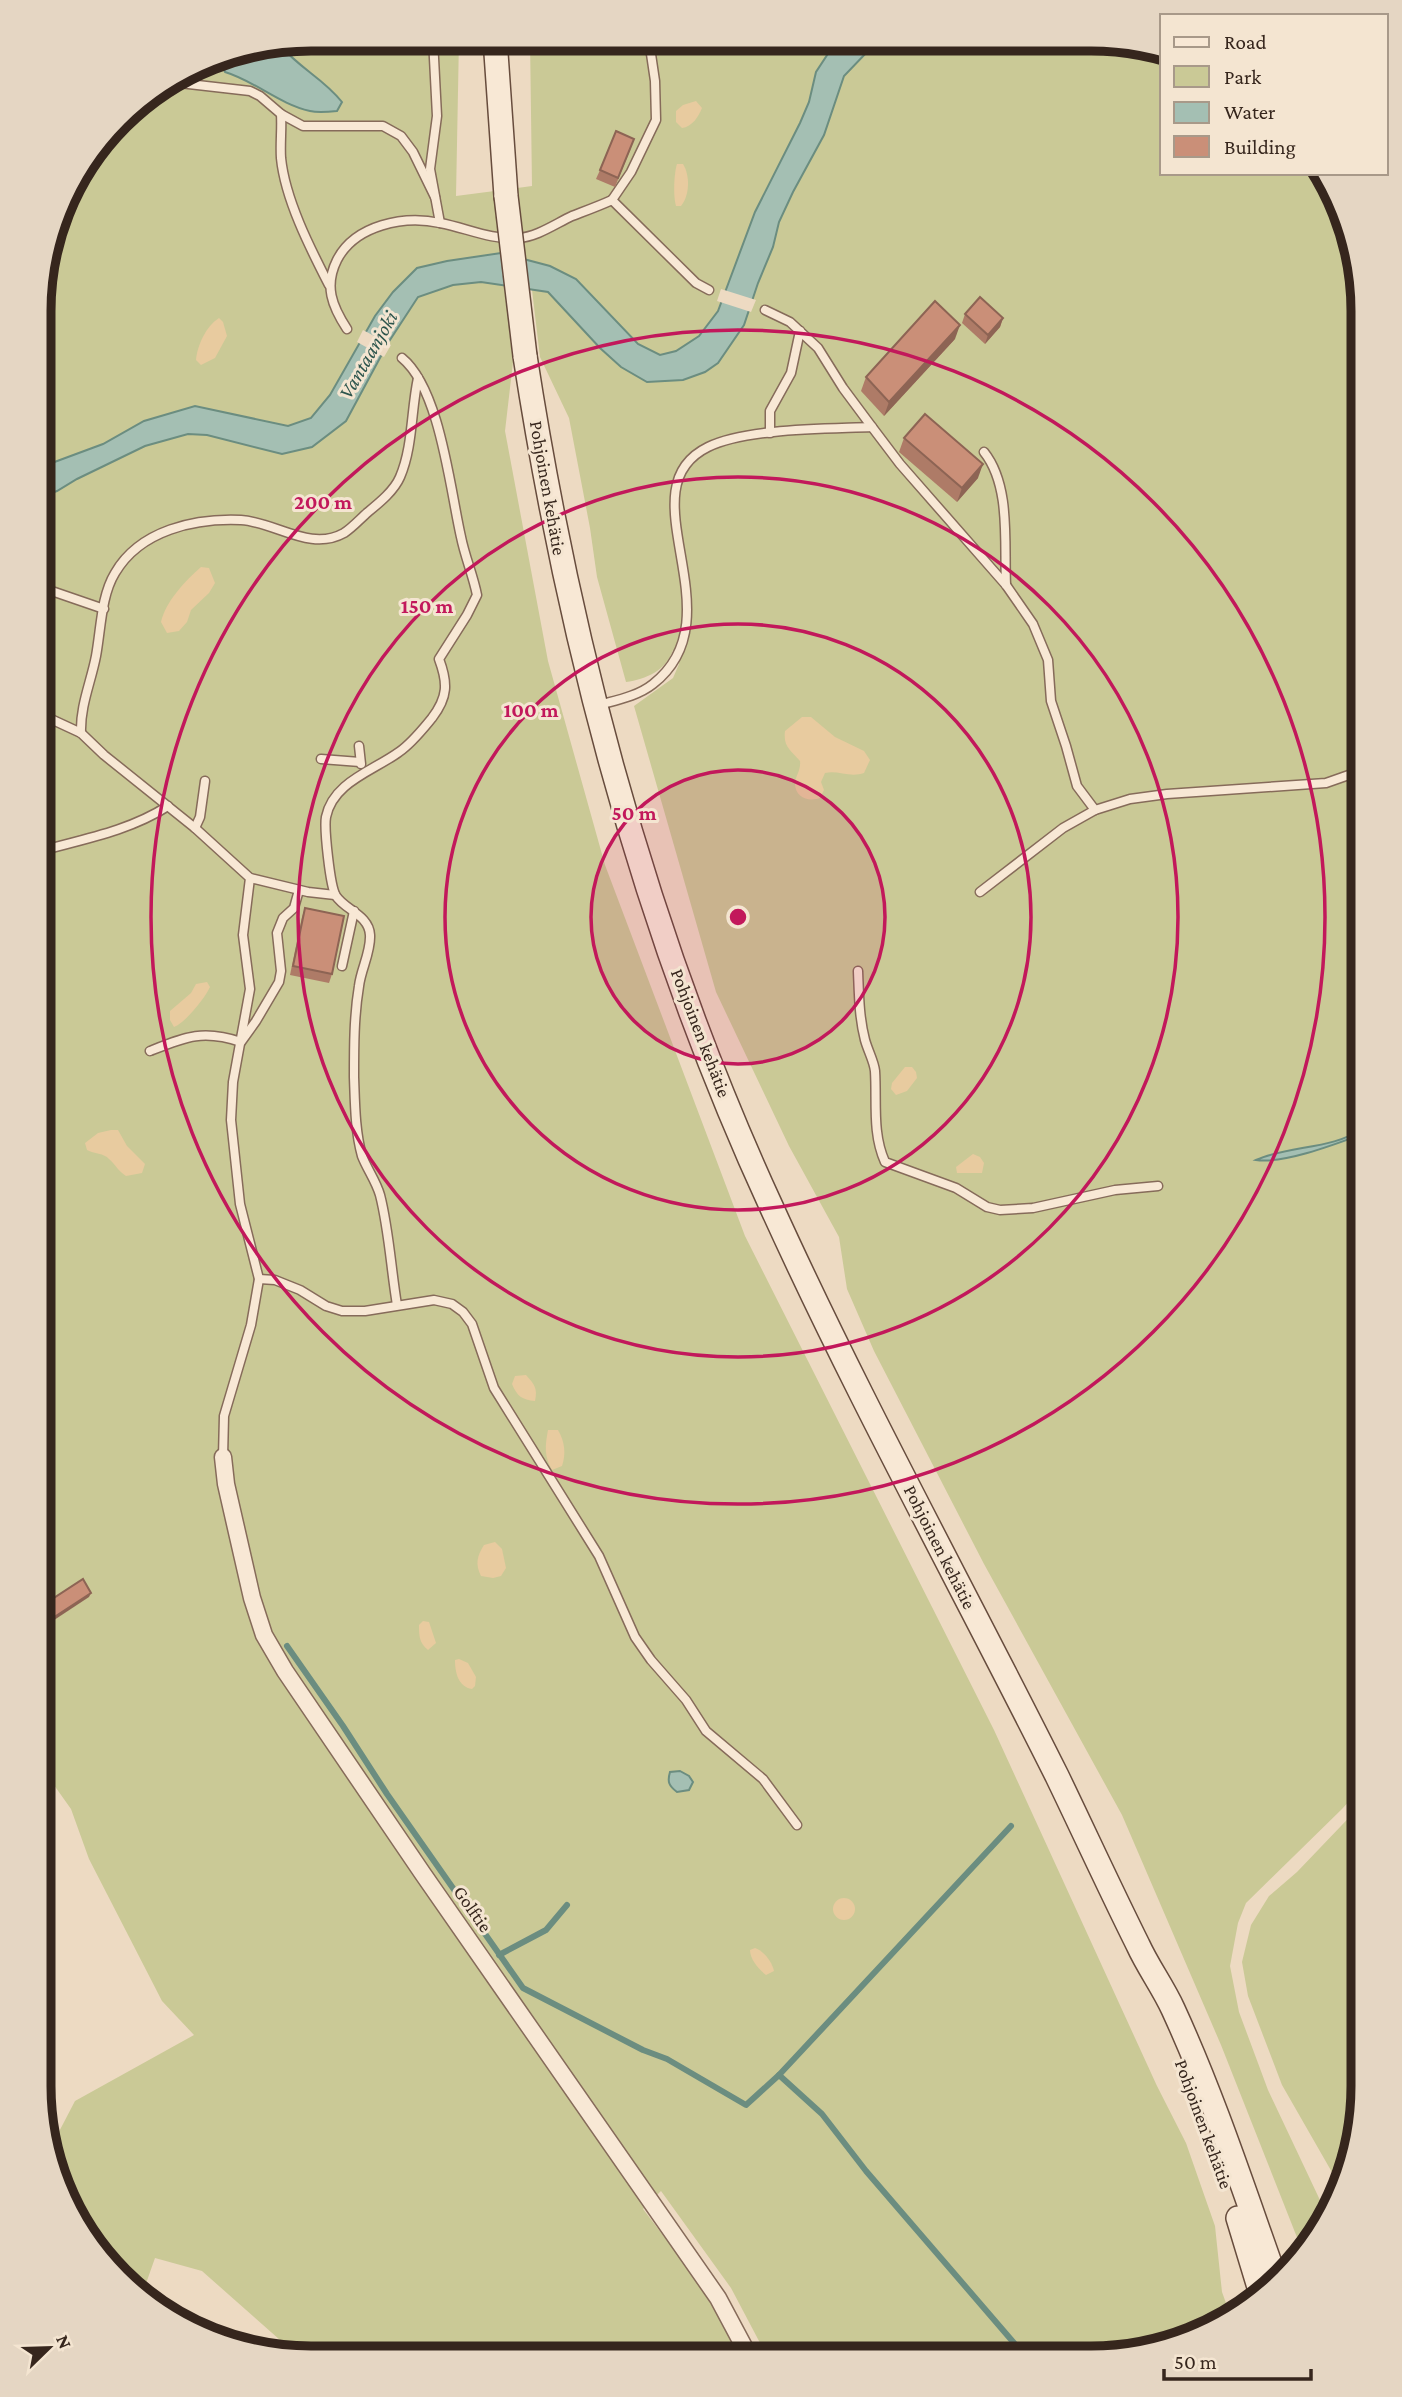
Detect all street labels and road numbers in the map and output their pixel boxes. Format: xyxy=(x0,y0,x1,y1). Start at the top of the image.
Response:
street label: Pohjoinen kehätie xyxy=(525,419,570,557)
street label: Pohjoinen kehätie xyxy=(666,966,735,1101)
street label: Pohjoinen kehätie xyxy=(899,1482,980,1613)
street label: Golftie xyxy=(450,1882,496,1936)
street label: Pohjoinen kehätie xyxy=(1170,2056,1237,2192)

